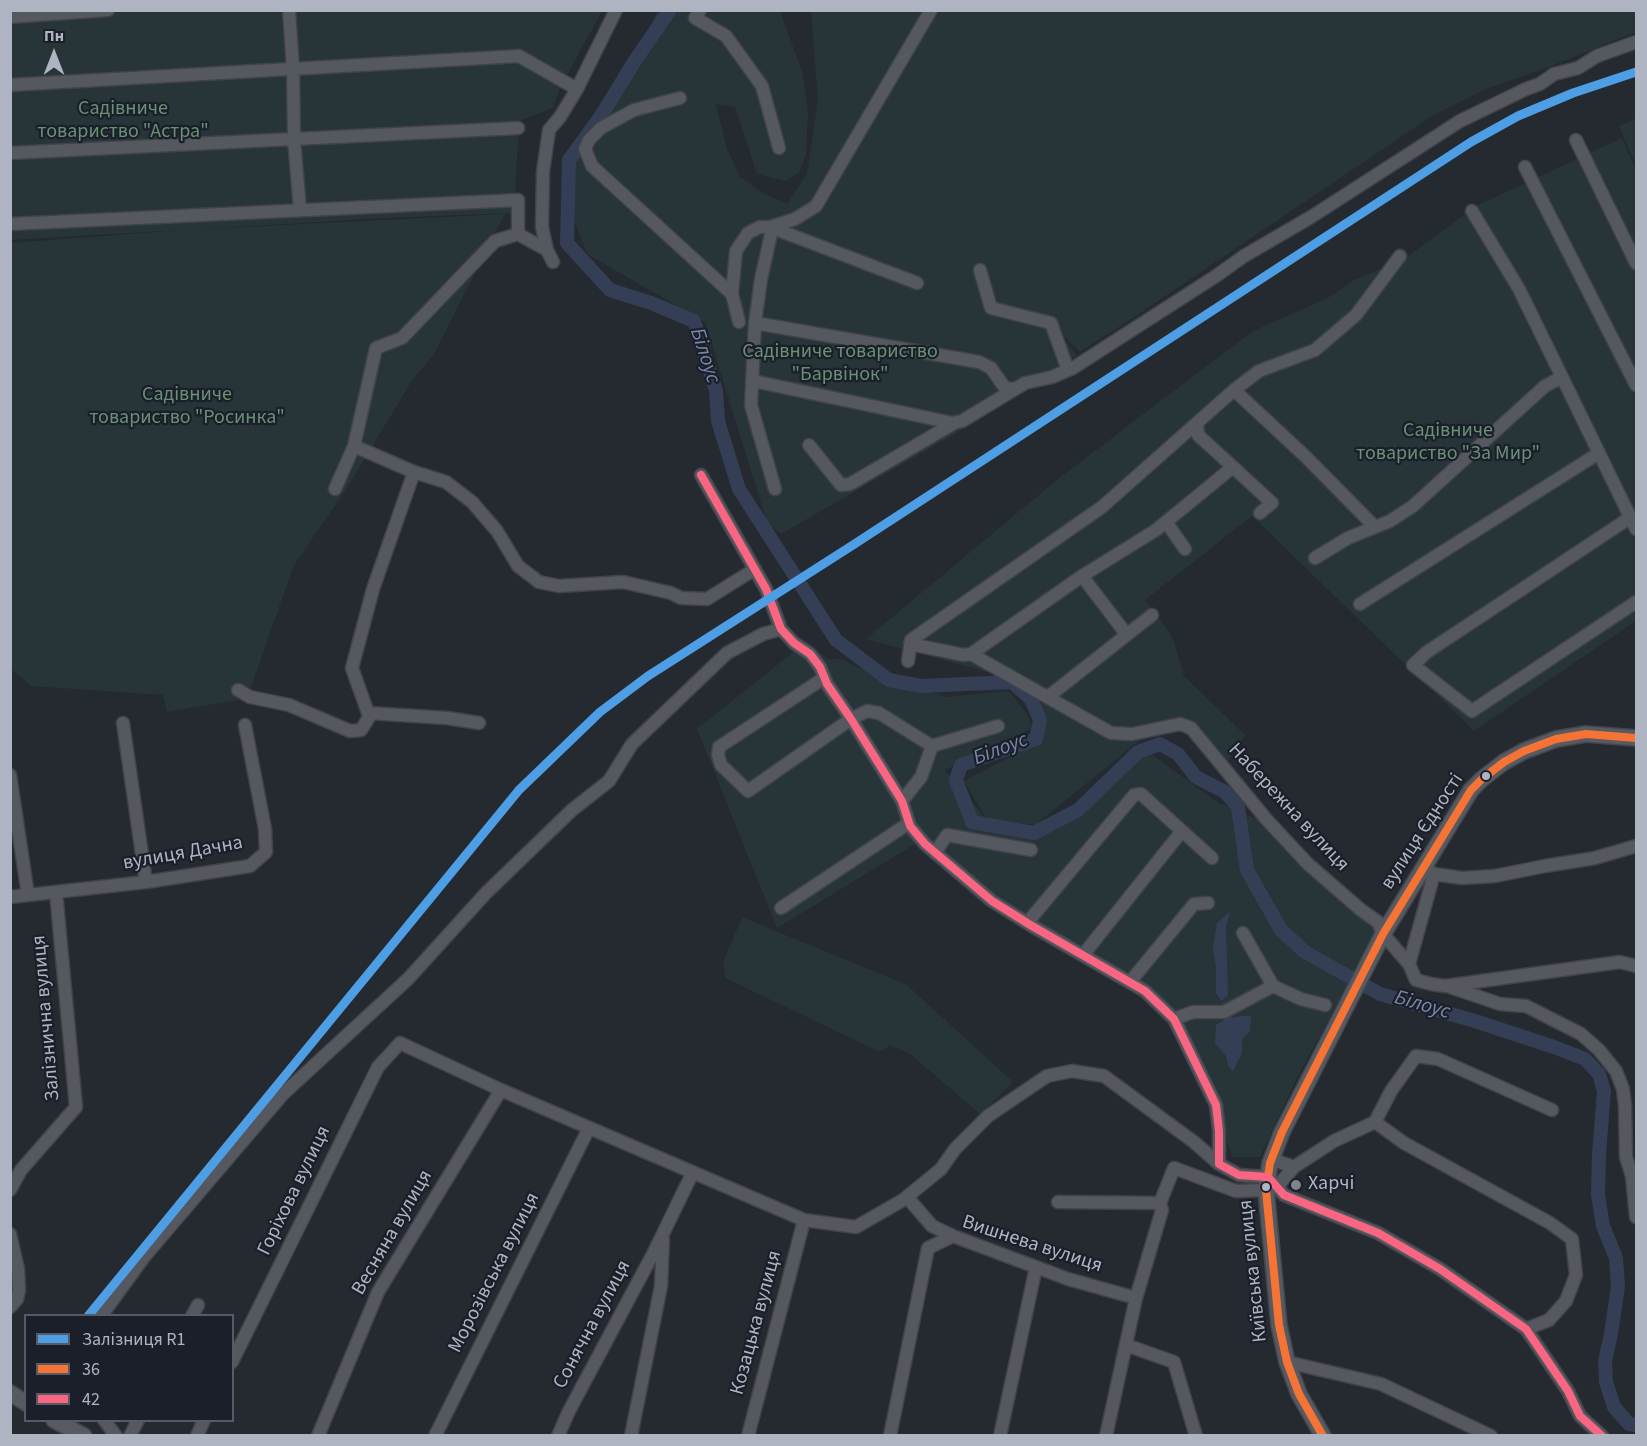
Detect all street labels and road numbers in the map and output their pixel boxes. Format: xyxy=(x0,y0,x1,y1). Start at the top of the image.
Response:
street label: Набережна вулиця xyxy=(1222,739,1354,877)
street label: вулиця Єдності xyxy=(1376,769,1470,895)
street label: вулиця Дачна xyxy=(121,832,245,876)
street label: Залізнична вулиця xyxy=(28,934,66,1102)
street label: Горіхова вулиця xyxy=(253,1122,337,1260)
street label: Весняна вулиця xyxy=(348,1166,438,1300)
street label: Морозівська вулиця xyxy=(444,1189,546,1357)
street label: Київська вулиця xyxy=(1235,1198,1273,1344)
street label: Вишнева вулиця xyxy=(959,1211,1105,1279)
street label: Козацька вулиця xyxy=(726,1248,788,1398)
street label: Сонячна вулиця xyxy=(549,1257,637,1393)

